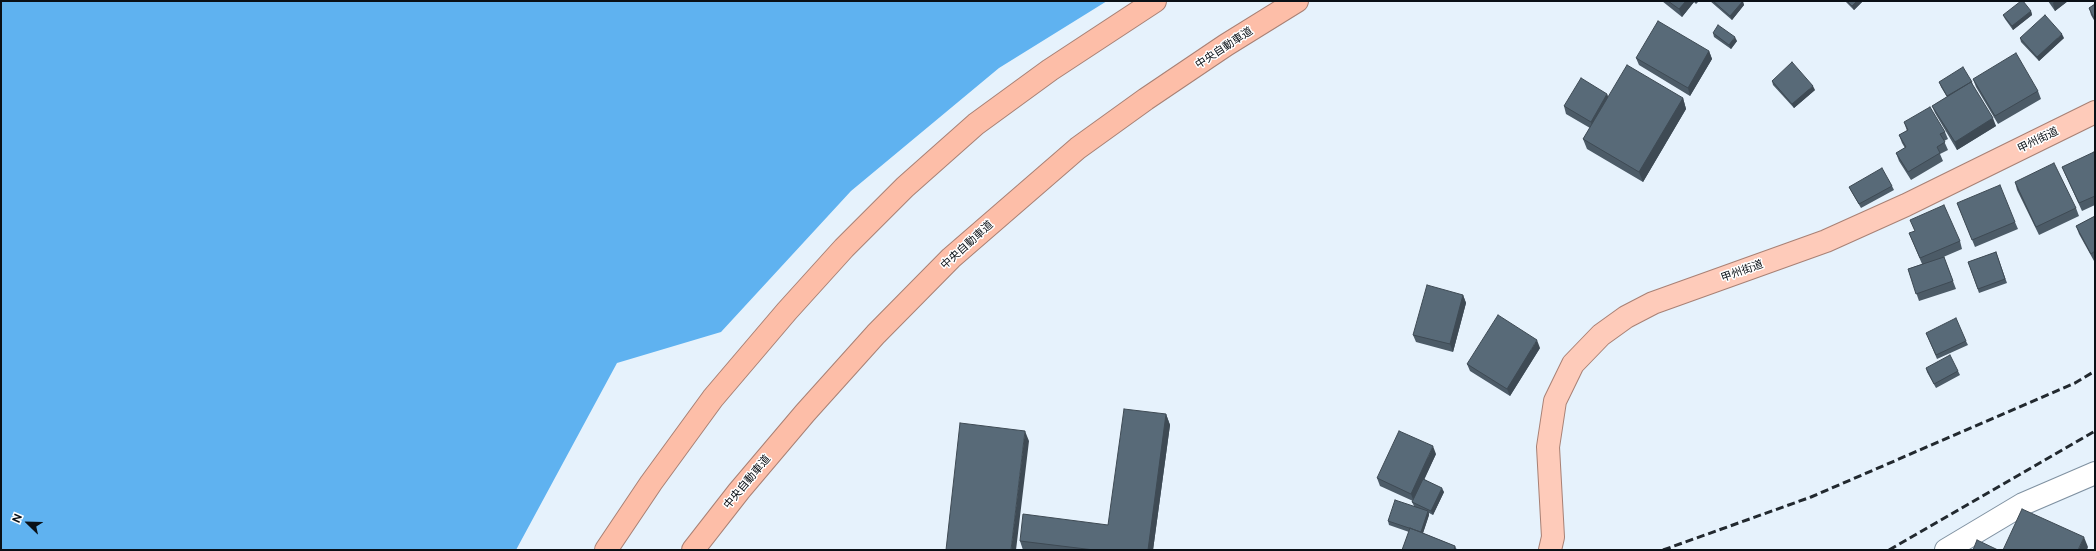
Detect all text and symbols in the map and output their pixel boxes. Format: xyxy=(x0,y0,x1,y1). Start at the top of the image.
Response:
street label: 中央自動車道 xyxy=(1193,24,1255,72)
street label: 甲州街道 xyxy=(2015,124,2061,156)
street label: 中央自動車道 xyxy=(938,218,996,272)
street label: 甲州街道 xyxy=(1719,257,1765,285)
street label: 中央自動車道 xyxy=(721,452,773,512)
north arrow xyxy=(8,503,48,543)
text: N xyxy=(10,512,24,525)

